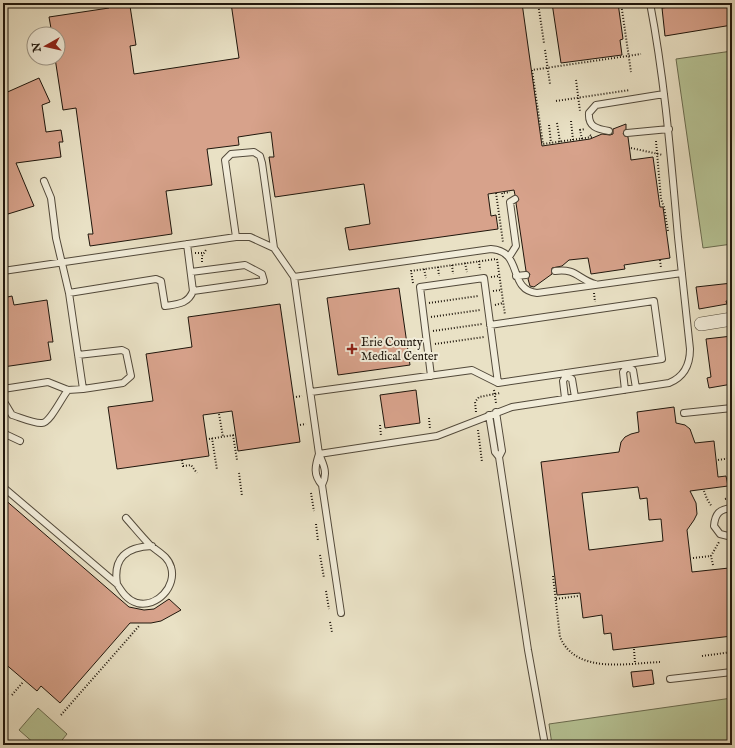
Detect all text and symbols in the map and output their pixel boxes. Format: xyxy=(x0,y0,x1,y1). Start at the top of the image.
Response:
north arrow xyxy=(26,26,66,66)
text: N xyxy=(29,41,45,54)
place label: Erie County Medical Center xyxy=(361,335,439,364)
marker: Erie County Medical Center xyxy=(346,343,358,355)

